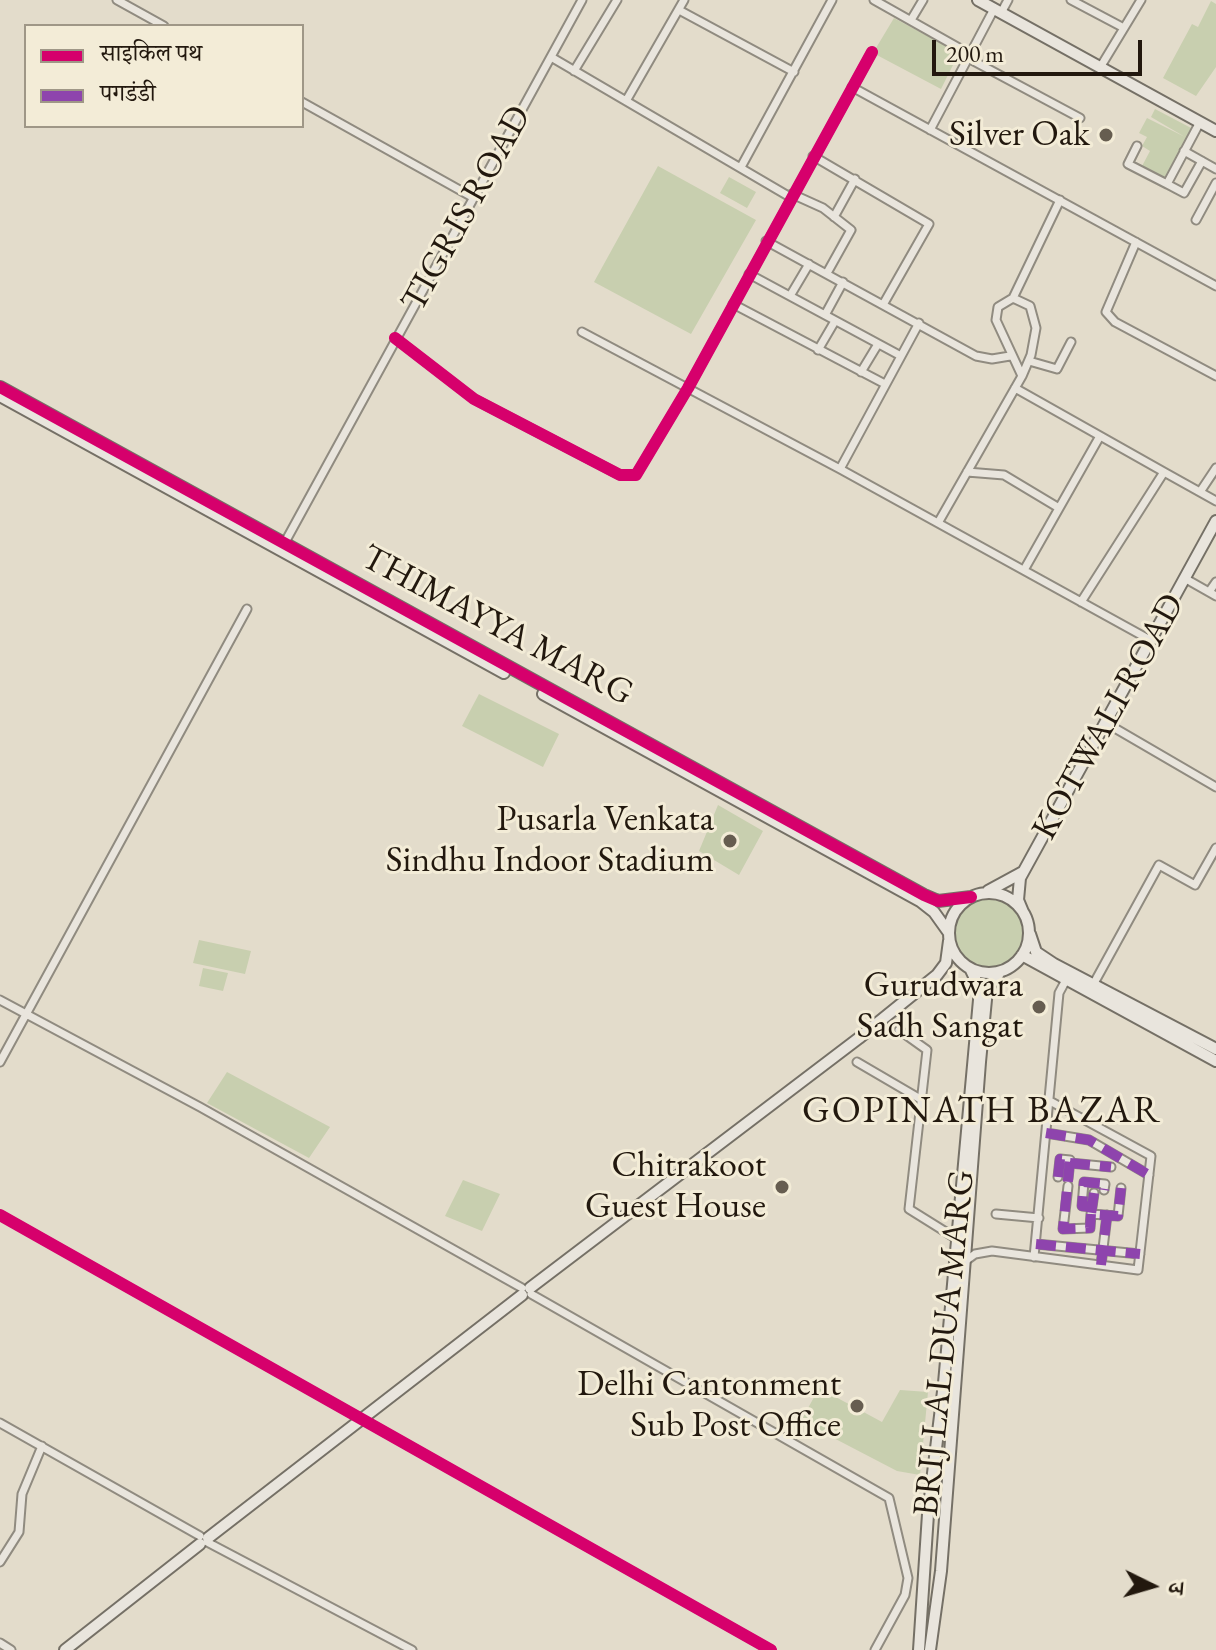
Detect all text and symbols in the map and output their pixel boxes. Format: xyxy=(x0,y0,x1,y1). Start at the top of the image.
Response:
legend xyxy=(24,24,304,128)
scale bar xyxy=(936,24,1146,74)
text: साइकिल पथ xyxy=(100,37,202,68)
text: 200 m xyxy=(946,38,1004,69)
text: पगडंडी xyxy=(100,77,156,108)
street label: TIGRIS ROAD xyxy=(393,99,541,319)
place label: Silver Oak xyxy=(949,113,1090,157)
marker: Silver Oak xyxy=(1097,126,1115,144)
street label: THIMAYYA MARG xyxy=(354,536,640,716)
street label: KOTWALI ROAD xyxy=(1024,586,1194,848)
place label: Pusarla Venkata Sindhu Indoor Stadium xyxy=(386,798,714,883)
marker: Pusarla Venkata Sindhu Indoor Stadium xyxy=(721,832,739,850)
place label: Gurudwara Sadh Sangat xyxy=(857,964,1023,1049)
marker: Gurudwara Sadh Sangat xyxy=(1030,998,1048,1016)
district label: GOPINATH BAZAR xyxy=(802,1089,1162,1135)
place label: Chitrakoot Guest House xyxy=(585,1144,766,1229)
street label: BRIJ LAL DUA MARG xyxy=(905,1168,985,1518)
marker: Chitrakoot Guest House xyxy=(773,1178,791,1196)
place label: Delhi Cantonment Sub Post Office xyxy=(577,1363,841,1448)
marker: Delhi Cantonment Sub Post Office xyxy=(848,1397,866,1415)
north arrow xyxy=(1112,1546,1192,1626)
text: उ xyxy=(1161,1581,1191,1595)

